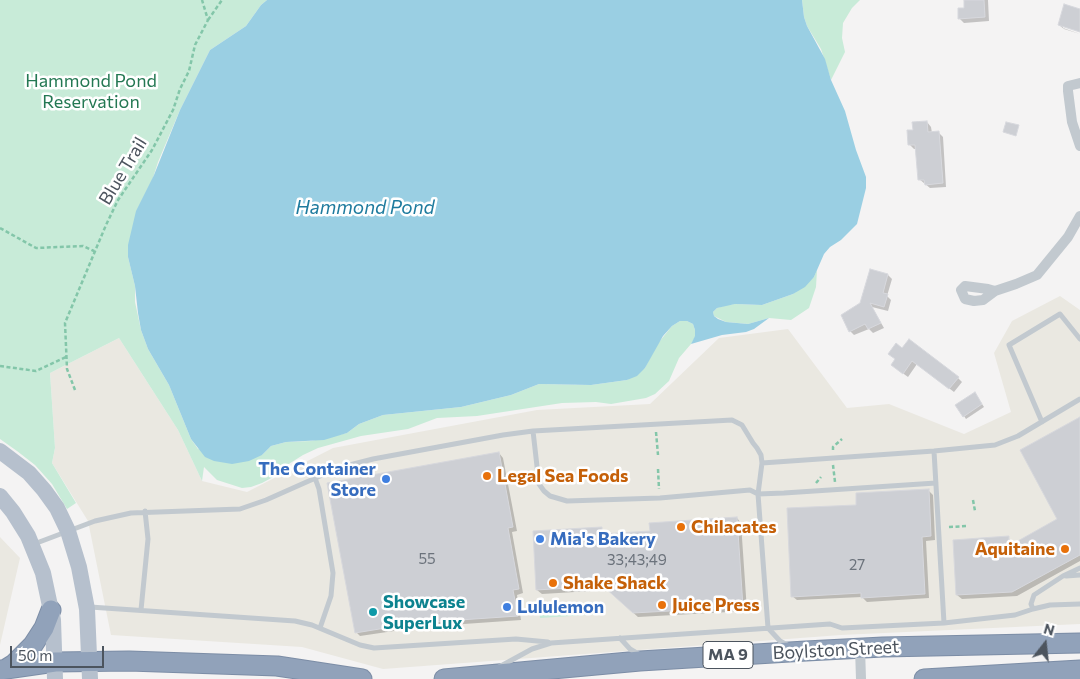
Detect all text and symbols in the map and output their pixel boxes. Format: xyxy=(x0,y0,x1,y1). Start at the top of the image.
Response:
park label: Hammond Pond Reservation xyxy=(25,70,157,112)
street label: Blue Trail xyxy=(94,133,152,209)
water label: Hammond Pond xyxy=(296,197,434,219)
place label: The Container Store xyxy=(258,458,376,500)
place label: Legal Sea Foods xyxy=(497,465,628,487)
marker: Legal Sea Foods xyxy=(481,470,493,482)
marker: The Container Store xyxy=(380,473,392,485)
place label: Chilacates xyxy=(691,516,777,538)
marker: Chilacates xyxy=(675,521,687,533)
place label: Mia's Bakery xyxy=(550,528,656,550)
marker: Mia's Bakery xyxy=(534,533,546,545)
place label: Aquitaine xyxy=(975,538,1055,560)
marker: Aquitaine xyxy=(1059,543,1071,555)
house number: 55 xyxy=(418,550,436,568)
house number: 33;43;49 xyxy=(607,551,667,569)
house number: 27 xyxy=(849,556,865,574)
place label: Shake Shack xyxy=(563,572,666,594)
marker: Shake Shack xyxy=(547,577,559,589)
place label: Showcase SuperLux xyxy=(383,591,465,634)
place label: Juice Press xyxy=(672,594,760,616)
place label: Lululemon xyxy=(517,596,604,618)
marker: Juice Press xyxy=(656,599,668,611)
marker: Lululemon xyxy=(501,601,513,613)
marker: Showcase SuperLux xyxy=(367,606,379,618)
north arrow xyxy=(1020,619,1070,669)
text: N xyxy=(1042,619,1057,639)
scale bar xyxy=(12,636,106,668)
street label: Boylston Street xyxy=(772,636,900,664)
road number: MA 9 xyxy=(703,642,753,668)
text: 50 m xyxy=(18,646,52,664)

